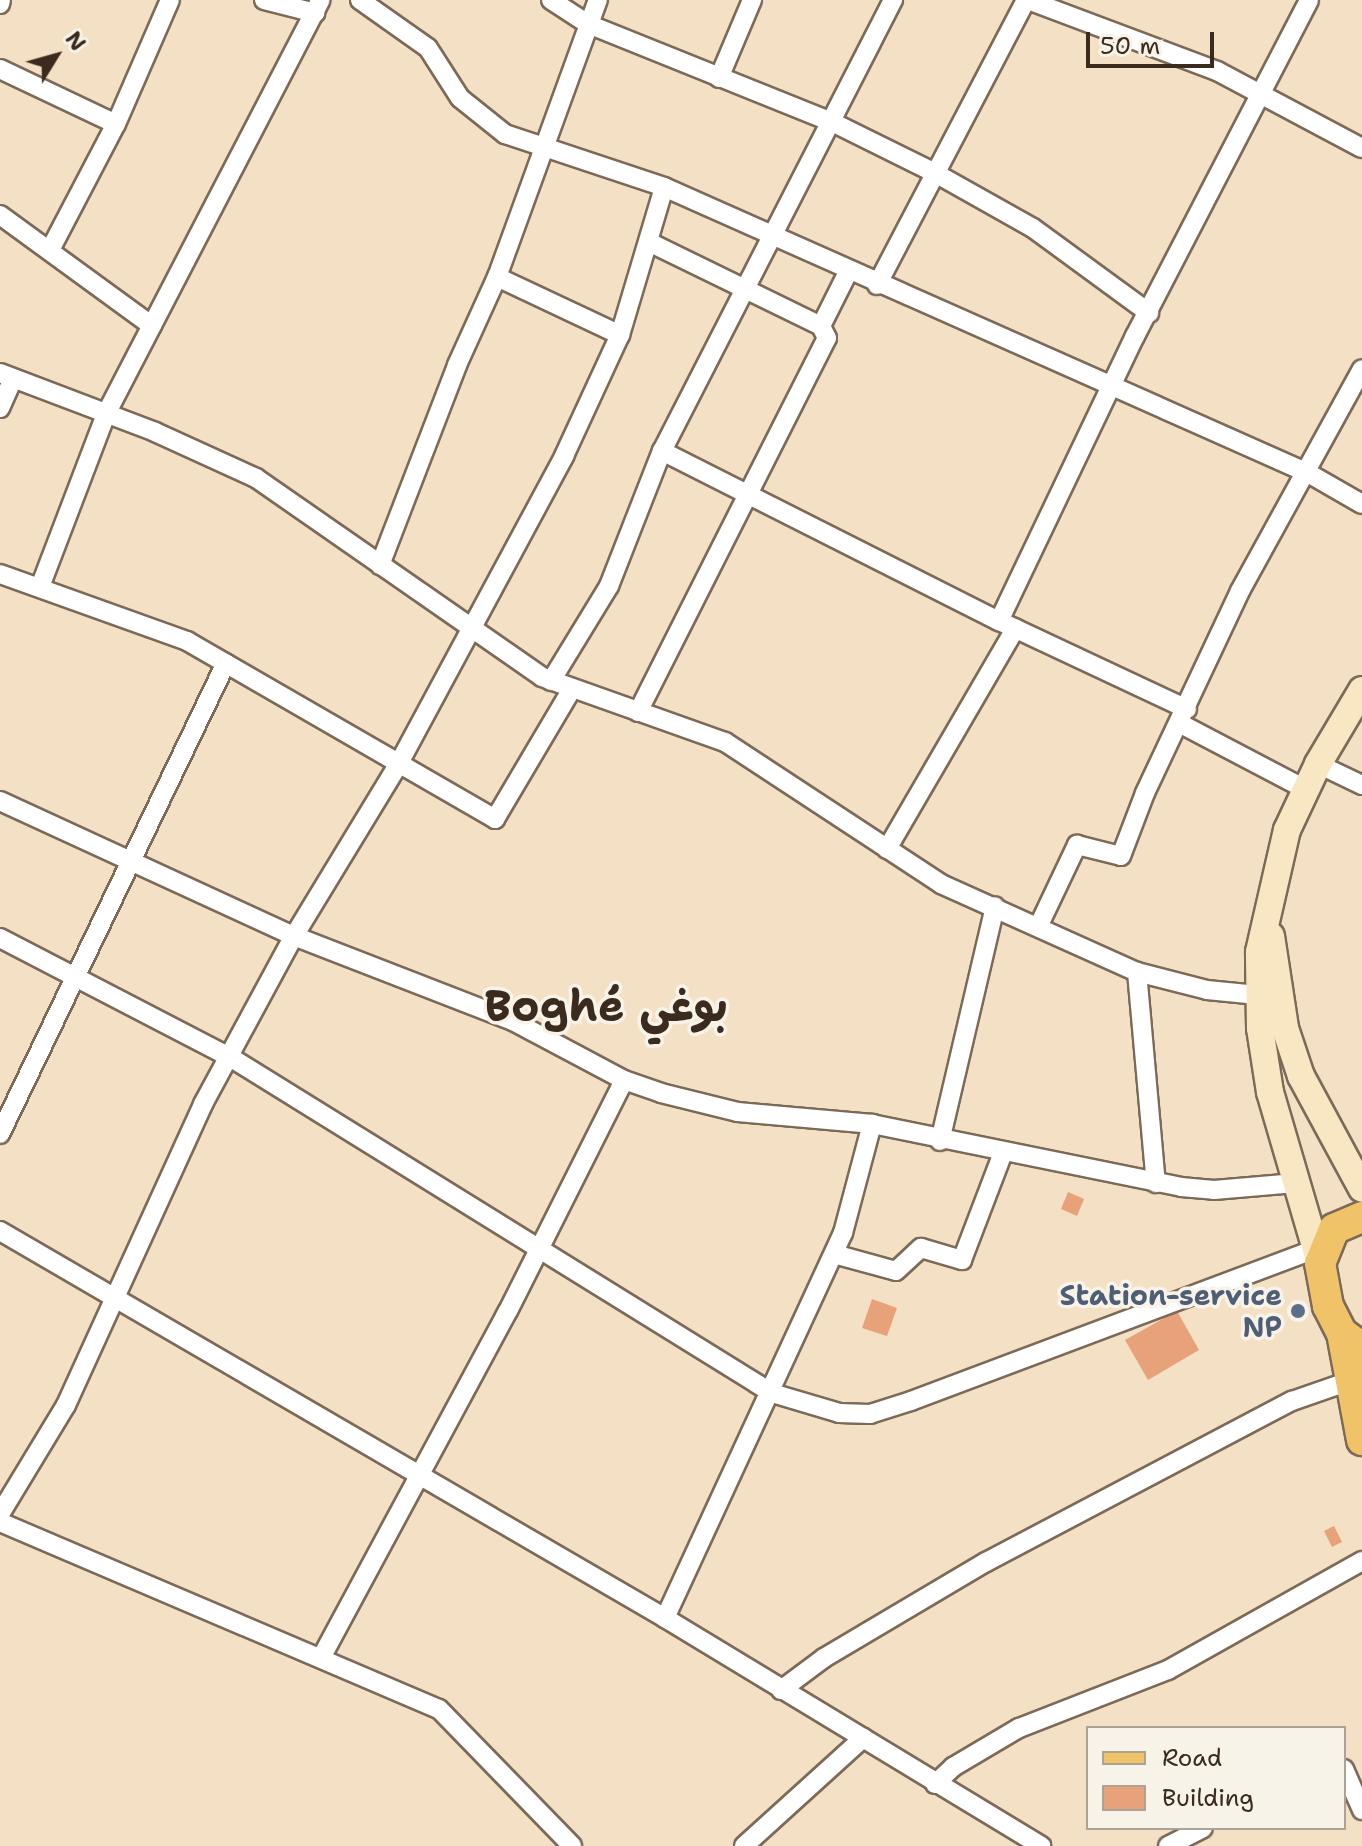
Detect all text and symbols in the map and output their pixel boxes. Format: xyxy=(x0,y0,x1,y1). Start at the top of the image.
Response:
north arrow xyxy=(16,16,96,96)
scale bar xyxy=(1090,16,1218,66)
text: N xyxy=(59,26,92,57)
text: 50 m xyxy=(1100,30,1160,62)
district label: Boghé بوغي xyxy=(484,980,728,1032)
place label: Station-service NP xyxy=(1060,1278,1282,1344)
marker: Station-service NP xyxy=(1289,1302,1307,1320)
legend xyxy=(1086,1726,1346,1830)
text: Road xyxy=(1162,1742,1222,1774)
text: Building xyxy=(1162,1782,1254,1814)

